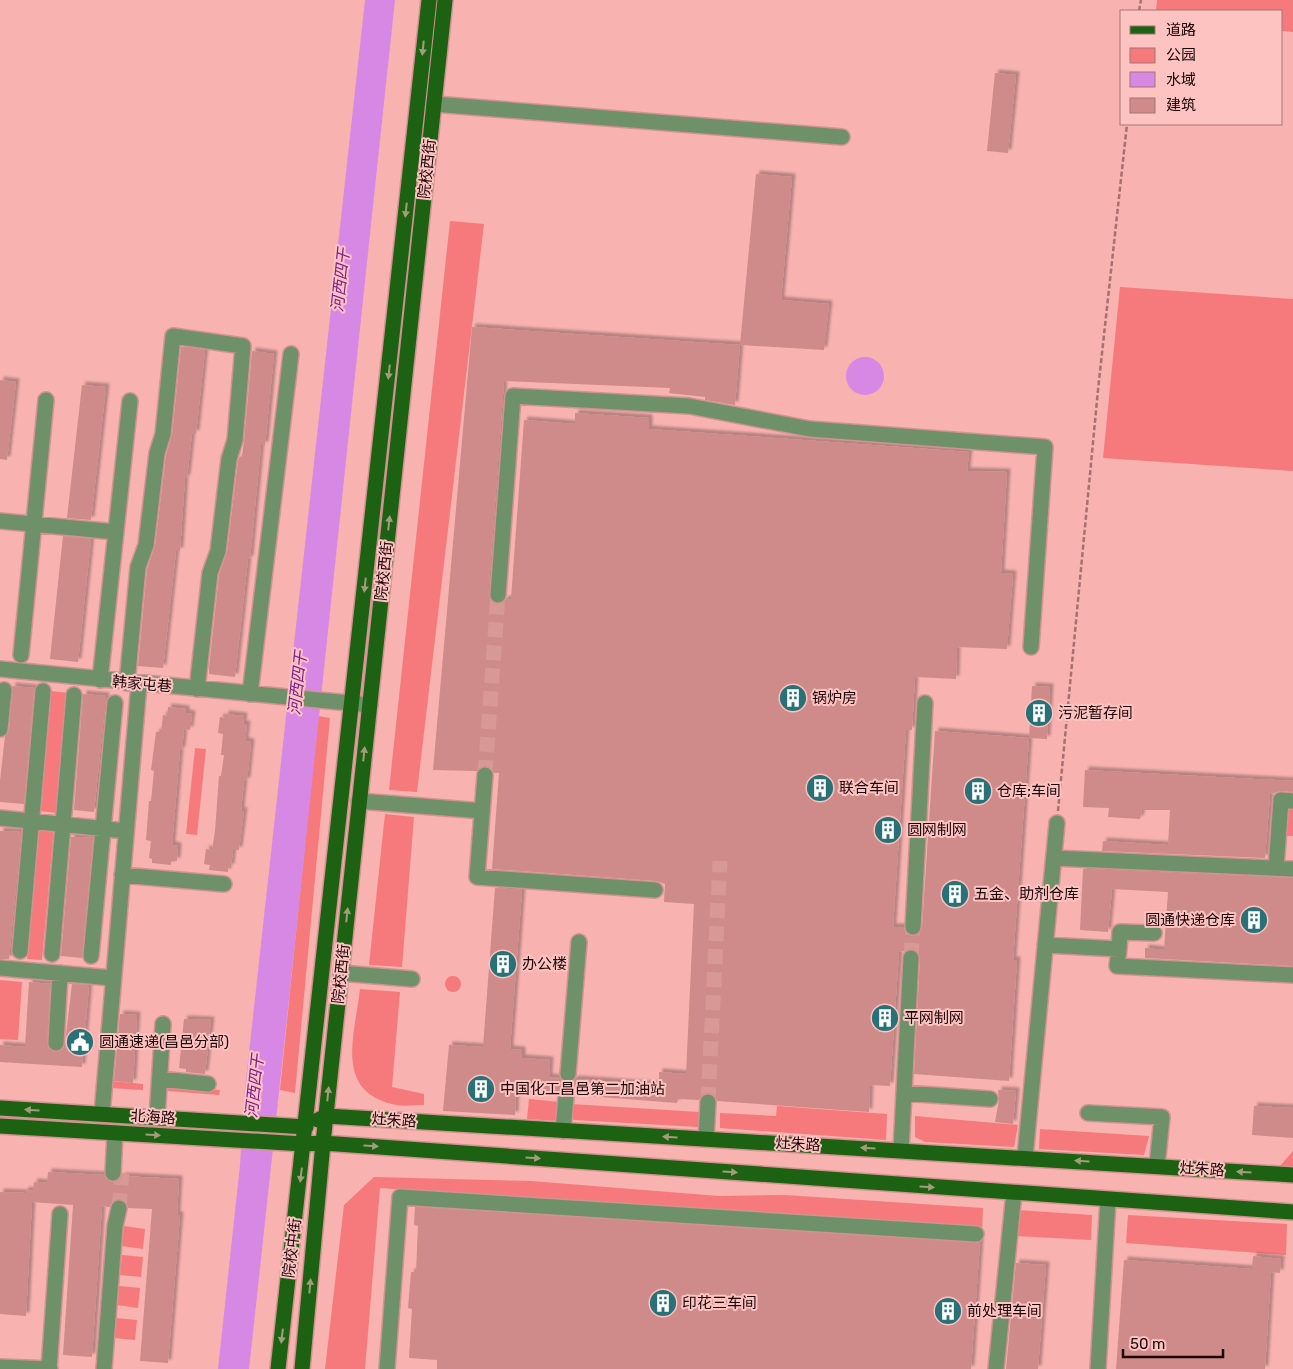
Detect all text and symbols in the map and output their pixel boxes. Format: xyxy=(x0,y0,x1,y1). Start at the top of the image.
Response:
legend xyxy=(1120,10,1283,125)
text: 道路 xyxy=(1166,21,1196,39)
one-way arrow xyxy=(419,41,427,57)
text: 公园 xyxy=(1166,46,1196,64)
text: 水域 xyxy=(1166,71,1196,89)
text: 建筑 xyxy=(1166,96,1196,114)
street label: 院校西街 xyxy=(415,138,439,200)
one-way arrow xyxy=(402,202,410,218)
water label: 河西四干 xyxy=(328,245,353,313)
one-way arrow xyxy=(385,364,393,380)
one-way arrow xyxy=(385,514,393,530)
street label: 院校西街 xyxy=(372,540,396,602)
one-way arrow xyxy=(361,578,369,594)
water label: 河西四干 xyxy=(285,648,310,716)
street label: 韩家屯巷 xyxy=(111,672,173,696)
building icon: 锅炉房 xyxy=(778,683,808,713)
place label: 锅炉房 xyxy=(812,689,857,707)
building icon: 污泥暂存间 xyxy=(1024,698,1054,728)
place label: 污泥暂存间 xyxy=(1058,704,1133,722)
one-way arrow xyxy=(360,746,368,762)
building icon: 联合车间 xyxy=(805,773,835,803)
building icon: 仓库;车间 xyxy=(963,776,993,806)
place label: 联合车间 xyxy=(839,779,899,797)
place label: 仓库;车间 xyxy=(997,782,1061,800)
building icon: 圆网制网 xyxy=(873,815,903,845)
place label: 圆网制网 xyxy=(907,821,967,839)
building icon: 五金、助剂仓库 xyxy=(940,879,970,909)
place label: 五金、助剂仓库 xyxy=(974,885,1079,903)
building icon: 圆通快递仓库 xyxy=(1239,905,1269,935)
one-way arrow xyxy=(343,907,351,923)
place label: 圆通快递仓库 xyxy=(1145,911,1235,929)
street label: 院校西街 xyxy=(329,943,353,1005)
building icon: 办公楼 xyxy=(488,949,518,979)
place label: 办公楼 xyxy=(522,955,567,973)
building icon: 平网制网 xyxy=(870,1003,900,1033)
place label: 平网制网 xyxy=(904,1009,964,1027)
public building icon: 圆通速递(昌邑分部) xyxy=(65,1027,95,1057)
place label: 圆通速递(昌邑分部) xyxy=(99,1033,229,1051)
water label: 河西四干 xyxy=(242,1051,267,1119)
building icon: 中国化工昌邑第二加油站 xyxy=(466,1074,496,1104)
place label: 中国化工昌邑第二加油站 xyxy=(500,1080,665,1098)
one-way arrow xyxy=(324,1086,332,1102)
one-way arrow xyxy=(23,1105,39,1113)
street label: 北海路 xyxy=(130,1106,176,1128)
street label: 灶朱路 xyxy=(371,1109,417,1131)
one-way arrow xyxy=(146,1132,162,1140)
one-way arrow xyxy=(662,1132,678,1140)
street label: 灶朱路 xyxy=(775,1134,821,1154)
one-way arrow xyxy=(364,1143,380,1151)
one-way arrow xyxy=(859,1144,875,1152)
one-way arrow xyxy=(526,1154,542,1162)
one-way arrow xyxy=(1074,1157,1090,1165)
street label: 灶朱路 xyxy=(1179,1158,1225,1180)
one-way arrow xyxy=(297,1167,305,1183)
one-way arrow xyxy=(1236,1167,1252,1175)
one-way arrow xyxy=(723,1169,739,1177)
one-way arrow xyxy=(920,1183,936,1191)
street label: 院校中街 xyxy=(279,1217,305,1279)
one-way arrow xyxy=(306,1277,314,1293)
building icon: 印花三车间 xyxy=(648,1288,678,1318)
place label: 印花三车间 xyxy=(682,1294,757,1312)
building icon: 前处理车间 xyxy=(933,1296,963,1326)
place label: 前处理车间 xyxy=(967,1302,1042,1320)
scale bar xyxy=(1123,1326,1223,1358)
one-way arrow xyxy=(278,1329,286,1345)
text: 50 m xyxy=(1130,1335,1165,1353)

